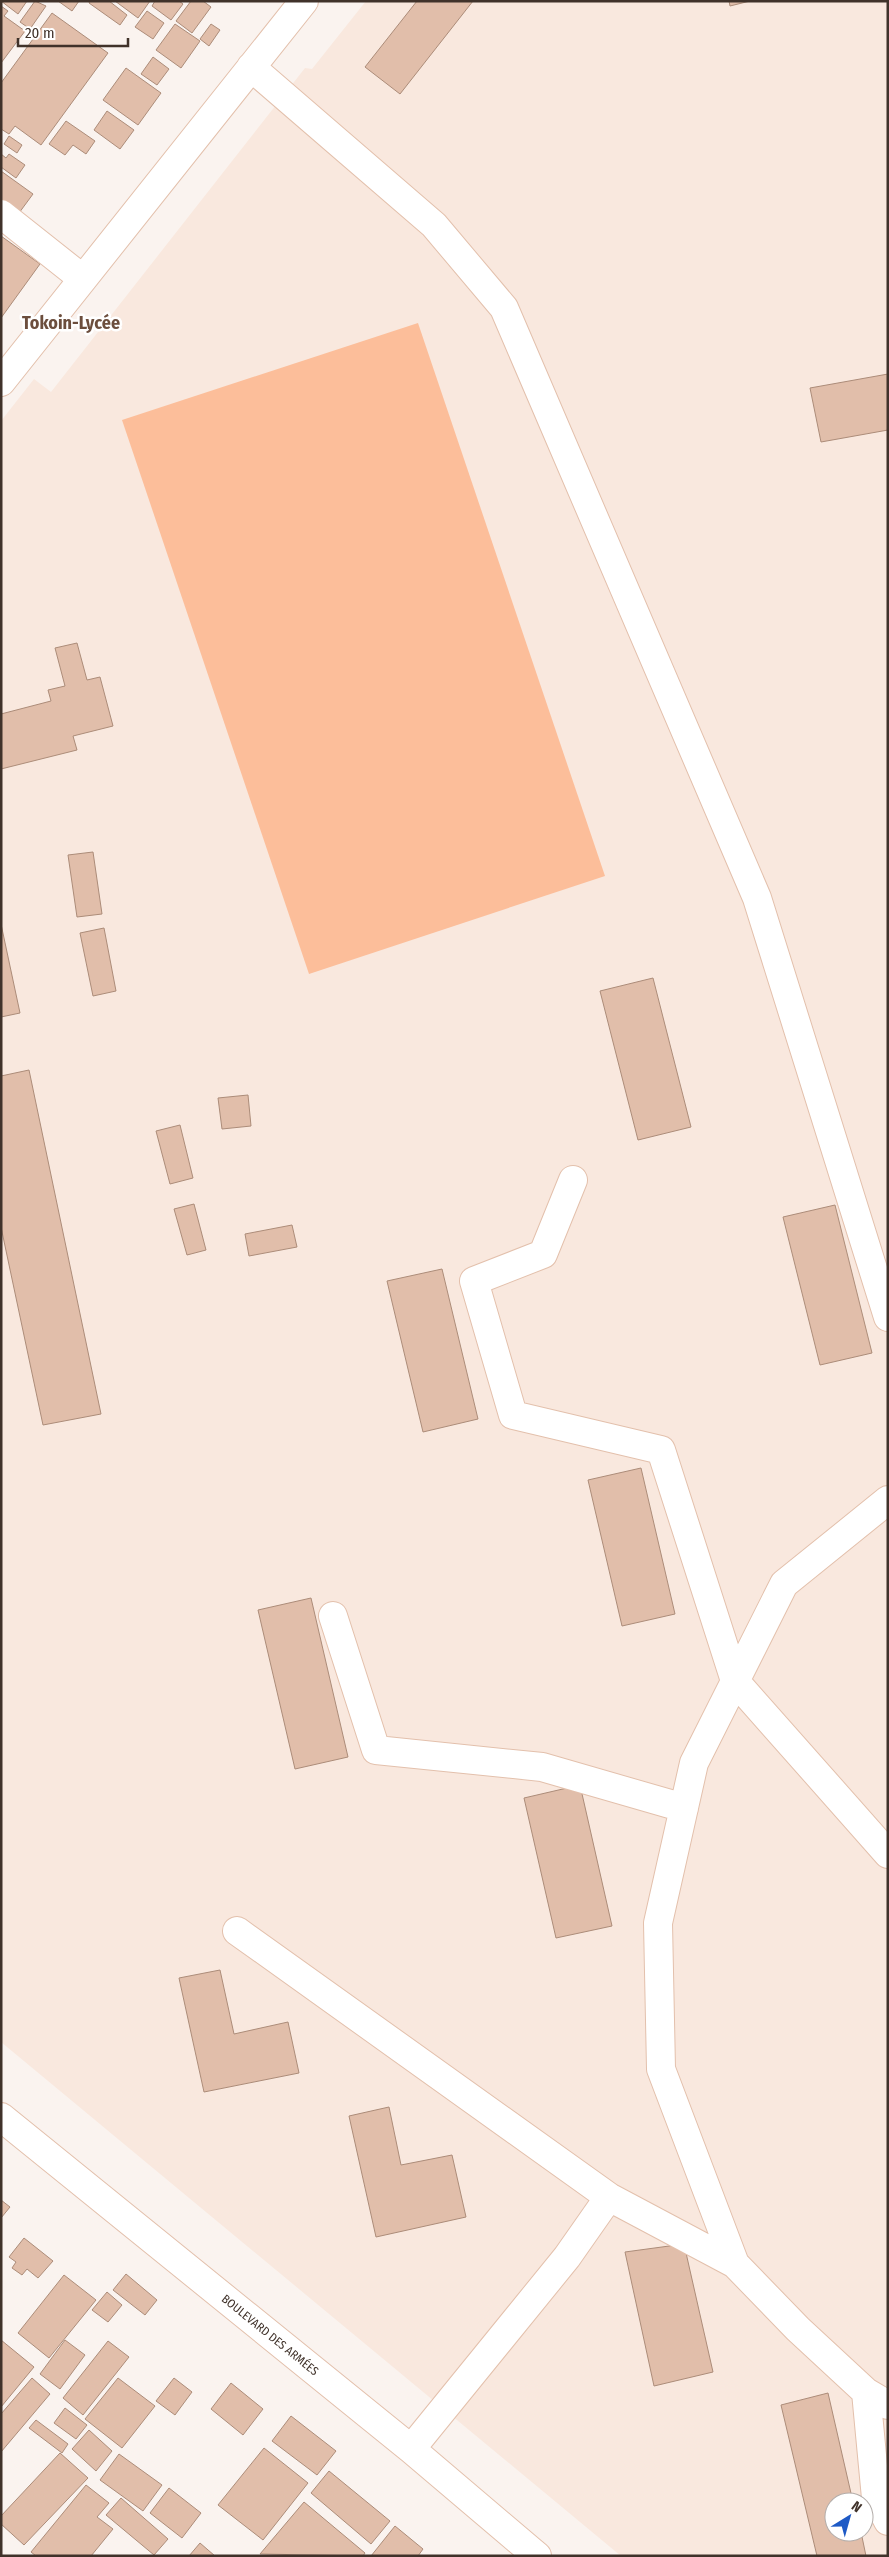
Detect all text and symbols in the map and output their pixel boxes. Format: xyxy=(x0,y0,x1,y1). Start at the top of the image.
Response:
scale bar xyxy=(18,15,128,47)
text: 20 m xyxy=(25,24,55,42)
district label: Tokoin-Lycée xyxy=(22,312,120,334)
street label: BOULEVARD DES ARMÉES xyxy=(219,2291,322,2378)
north arrow xyxy=(824,2492,874,2542)
text: N xyxy=(848,2498,865,2516)

